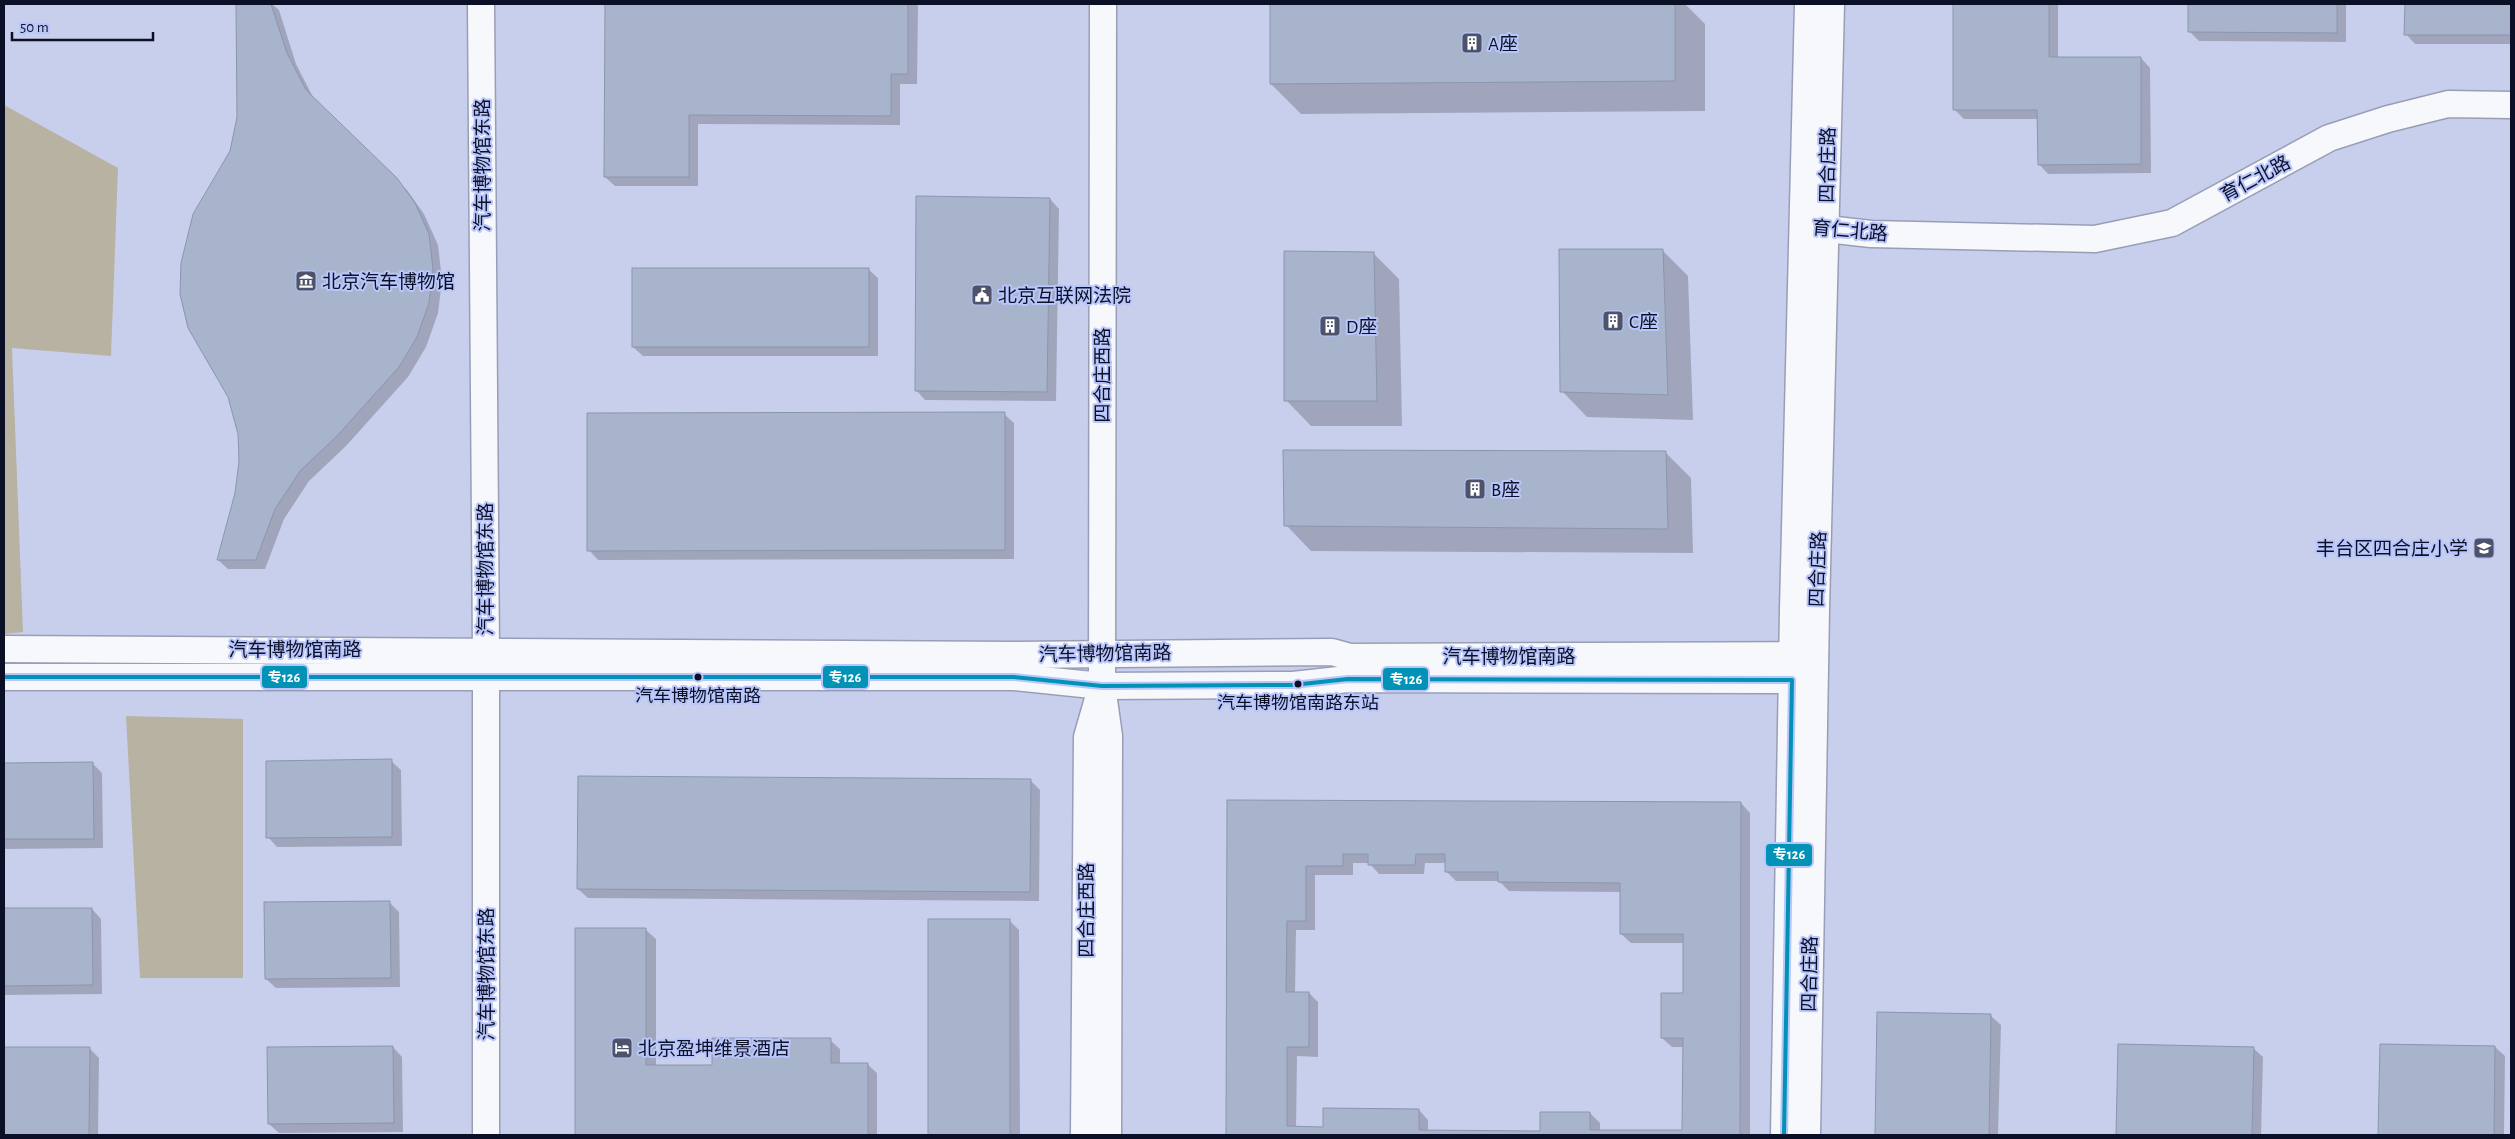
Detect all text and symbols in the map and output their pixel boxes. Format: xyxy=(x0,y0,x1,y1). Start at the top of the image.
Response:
scale bar xyxy=(12,10,154,42)
text: 50 m xyxy=(20,20,49,35)
building icon: A座 xyxy=(1460,31,1484,55)
place label: A座 xyxy=(1488,33,1518,54)
street label: 汽车博物馆东路 xyxy=(472,98,493,232)
street label: 四合庄路 xyxy=(1816,127,1839,203)
street label: 育仁北路 xyxy=(2217,151,2294,206)
street label: 育仁北路 xyxy=(1811,217,1889,244)
museum icon: 北京汽车博物馆 xyxy=(294,269,318,293)
place label: 北京汽车博物馆 xyxy=(322,271,455,292)
public building icon: 北京互联网法院 xyxy=(970,283,994,307)
place label: 北京互联网法院 xyxy=(998,285,1131,306)
building icon: C座 xyxy=(1601,309,1625,333)
place label: C座 xyxy=(1629,311,1658,332)
building icon: D座 xyxy=(1318,314,1342,338)
place label: D座 xyxy=(1346,316,1377,337)
street label: 四合庄西路 xyxy=(1092,327,1113,423)
building icon: B座 xyxy=(1463,477,1487,501)
place label: B座 xyxy=(1491,479,1520,500)
street label: 汽车博物馆东路 xyxy=(475,502,496,636)
street label: 四合庄路 xyxy=(1806,531,1829,607)
school or university icon: 丰台区四合庄小学 xyxy=(2472,536,2496,560)
place label: 丰台区四合庄小学 xyxy=(2316,538,2468,559)
street label: 汽车博物馆南路 xyxy=(228,639,362,660)
street label: 汽车博物馆南路 xyxy=(1038,642,1172,665)
street label: 汽车博物馆南路 xyxy=(1442,646,1576,667)
line badge: 专126 xyxy=(261,665,308,689)
line badge: 专126 xyxy=(822,665,869,689)
line badge: 专126 xyxy=(1382,667,1429,691)
text: 专126 xyxy=(268,670,300,685)
text: 专126 xyxy=(829,670,861,685)
marker: 汽车博物馆南路 xyxy=(693,672,703,682)
text: 专126 xyxy=(1390,672,1422,687)
marker: 汽车博物馆南路东站 xyxy=(1293,679,1303,689)
place label: 汽车博物馆南路 xyxy=(635,686,761,706)
place label: 汽车博物馆南路东站 xyxy=(1217,693,1379,713)
line badge: 专126 xyxy=(1765,843,1813,867)
text: 专126 xyxy=(1773,847,1805,862)
street label: 四合庄西路 xyxy=(1076,862,1097,958)
street label: 汽车博物馆东路 xyxy=(476,907,497,1041)
street label: 四合庄路 xyxy=(1798,936,1821,1012)
hotel icon: 北京盈坤维景酒店 xyxy=(610,1036,634,1060)
place label: 北京盈坤维景酒店 xyxy=(638,1039,790,1059)

